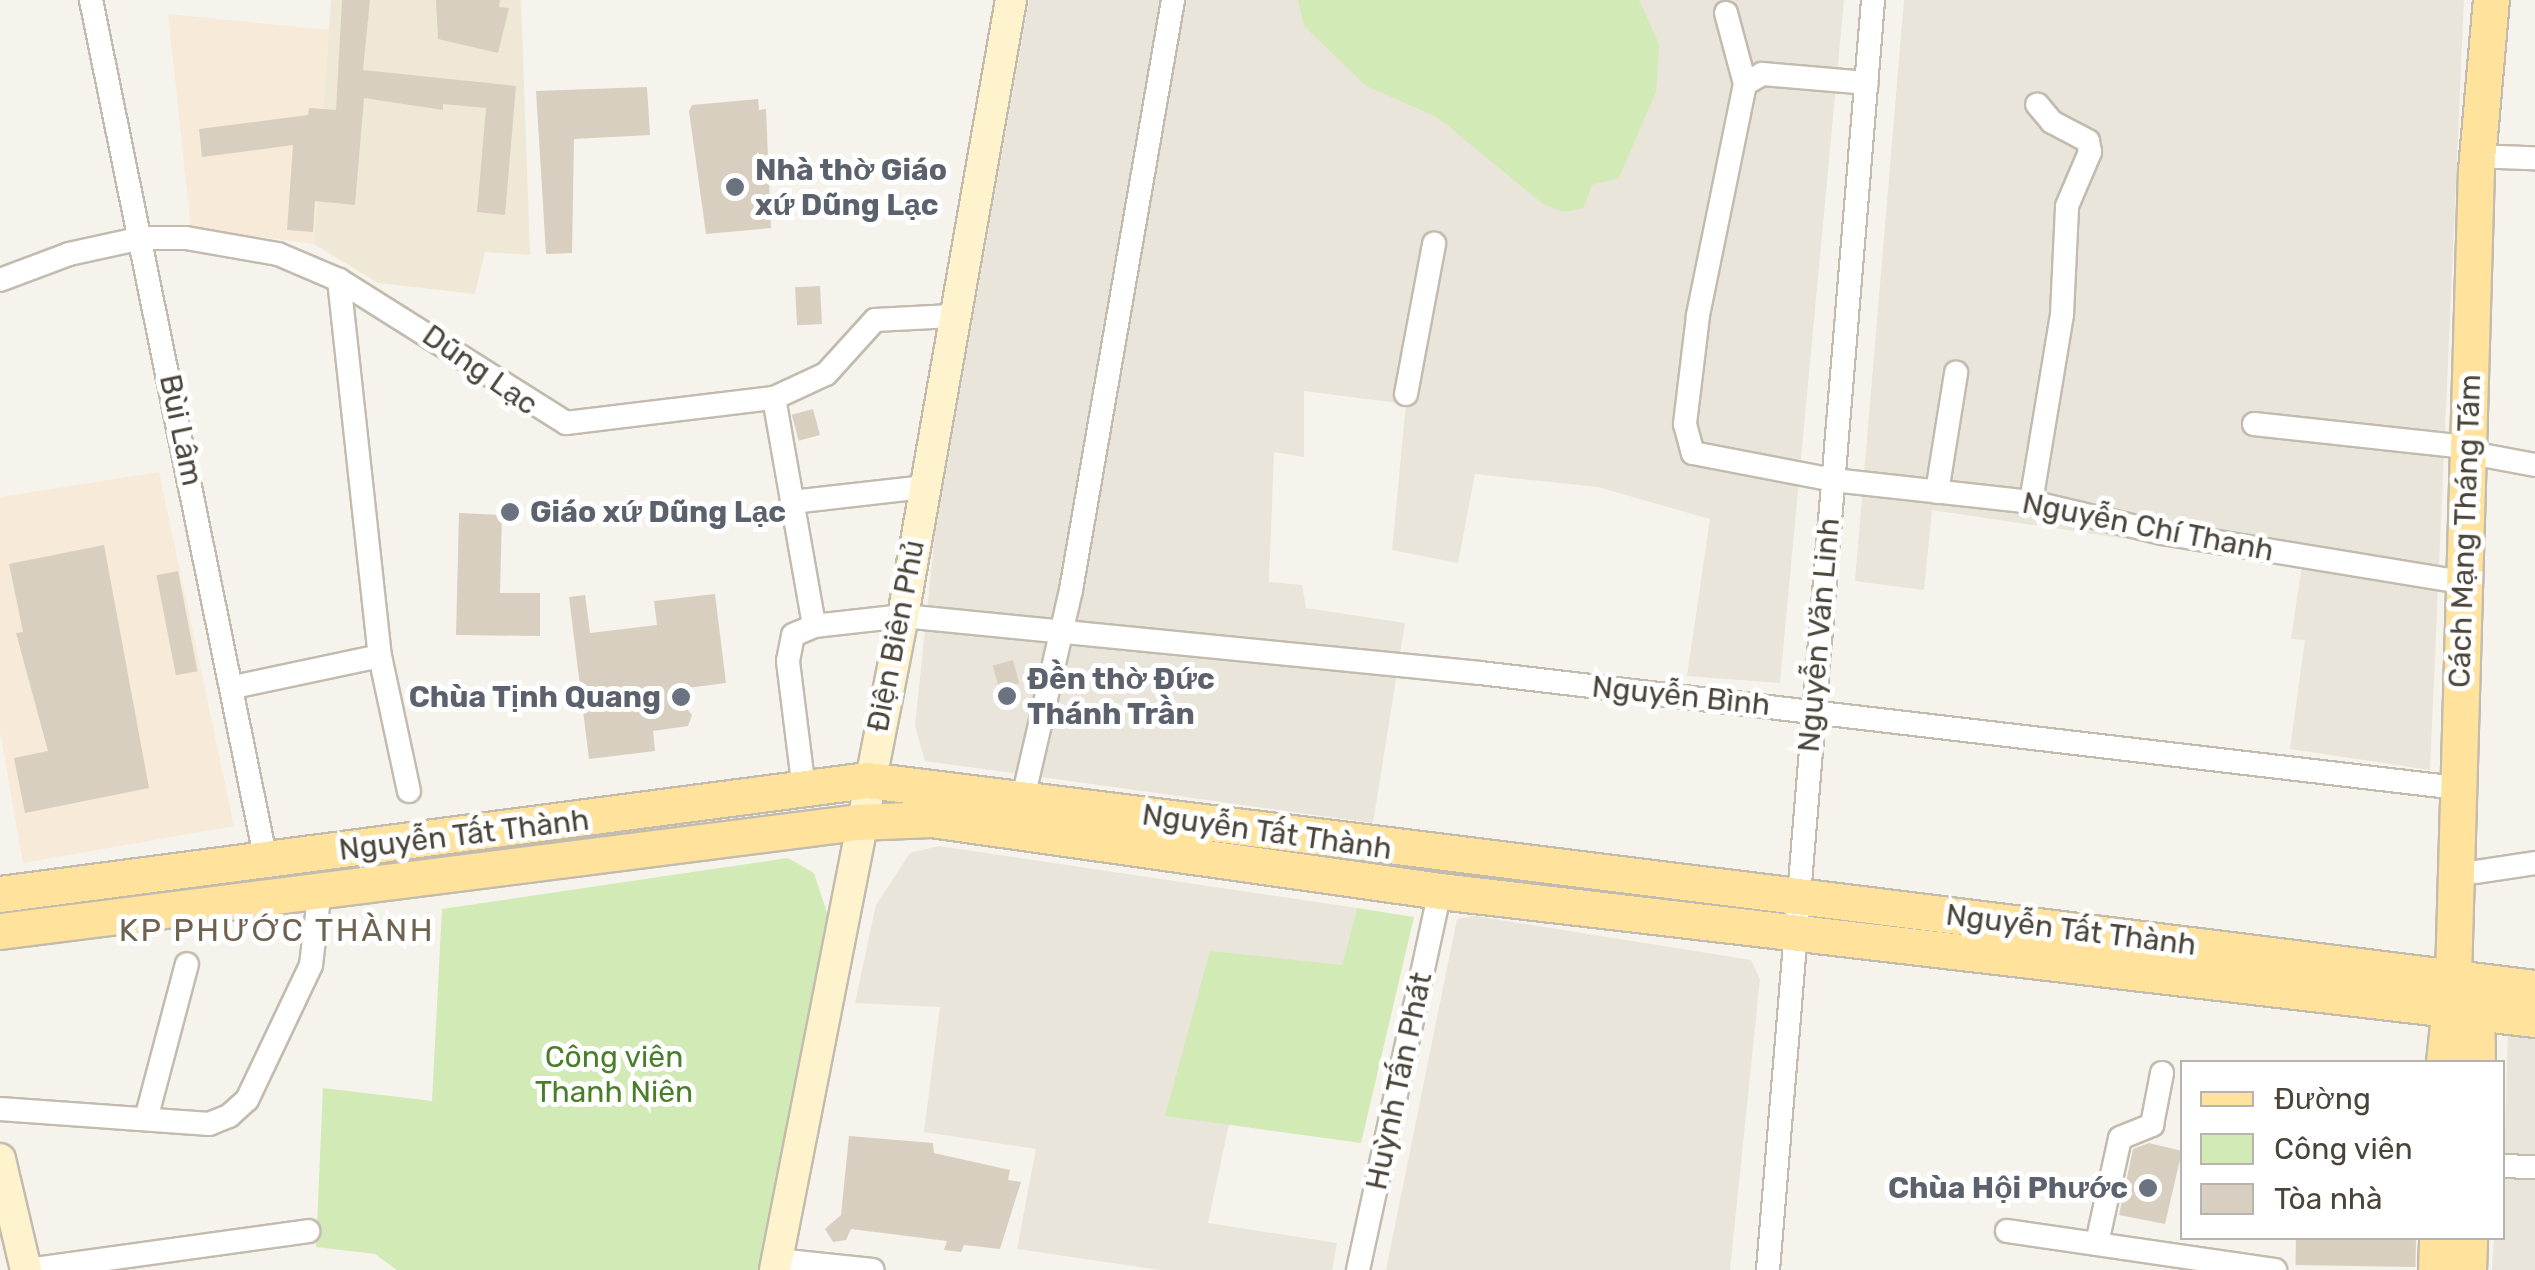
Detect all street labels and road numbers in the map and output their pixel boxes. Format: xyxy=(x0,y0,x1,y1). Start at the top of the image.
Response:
street label: Dũng Lạc xyxy=(415,317,545,423)
street label: Bùi Lâm xyxy=(152,371,210,489)
street label: Cách Mạng Tháng Tám xyxy=(2442,373,2488,689)
street label: Nguyễn Chí Thanh xyxy=(2019,485,2277,569)
street label: Nguyễn Văn Linh xyxy=(1791,516,1847,754)
street label: Điện Biên Phủ xyxy=(860,537,932,735)
street label: Nguyễn Bình xyxy=(1590,669,1772,723)
street label: Nguyễn Tất Thành xyxy=(1139,797,1395,867)
street label: Nguyễn Tất Thành xyxy=(336,802,592,868)
street label: Nguyễn Tất Thành xyxy=(1943,897,2199,963)
street label: Huỳnh Tấn Phát xyxy=(1358,969,1440,1193)

